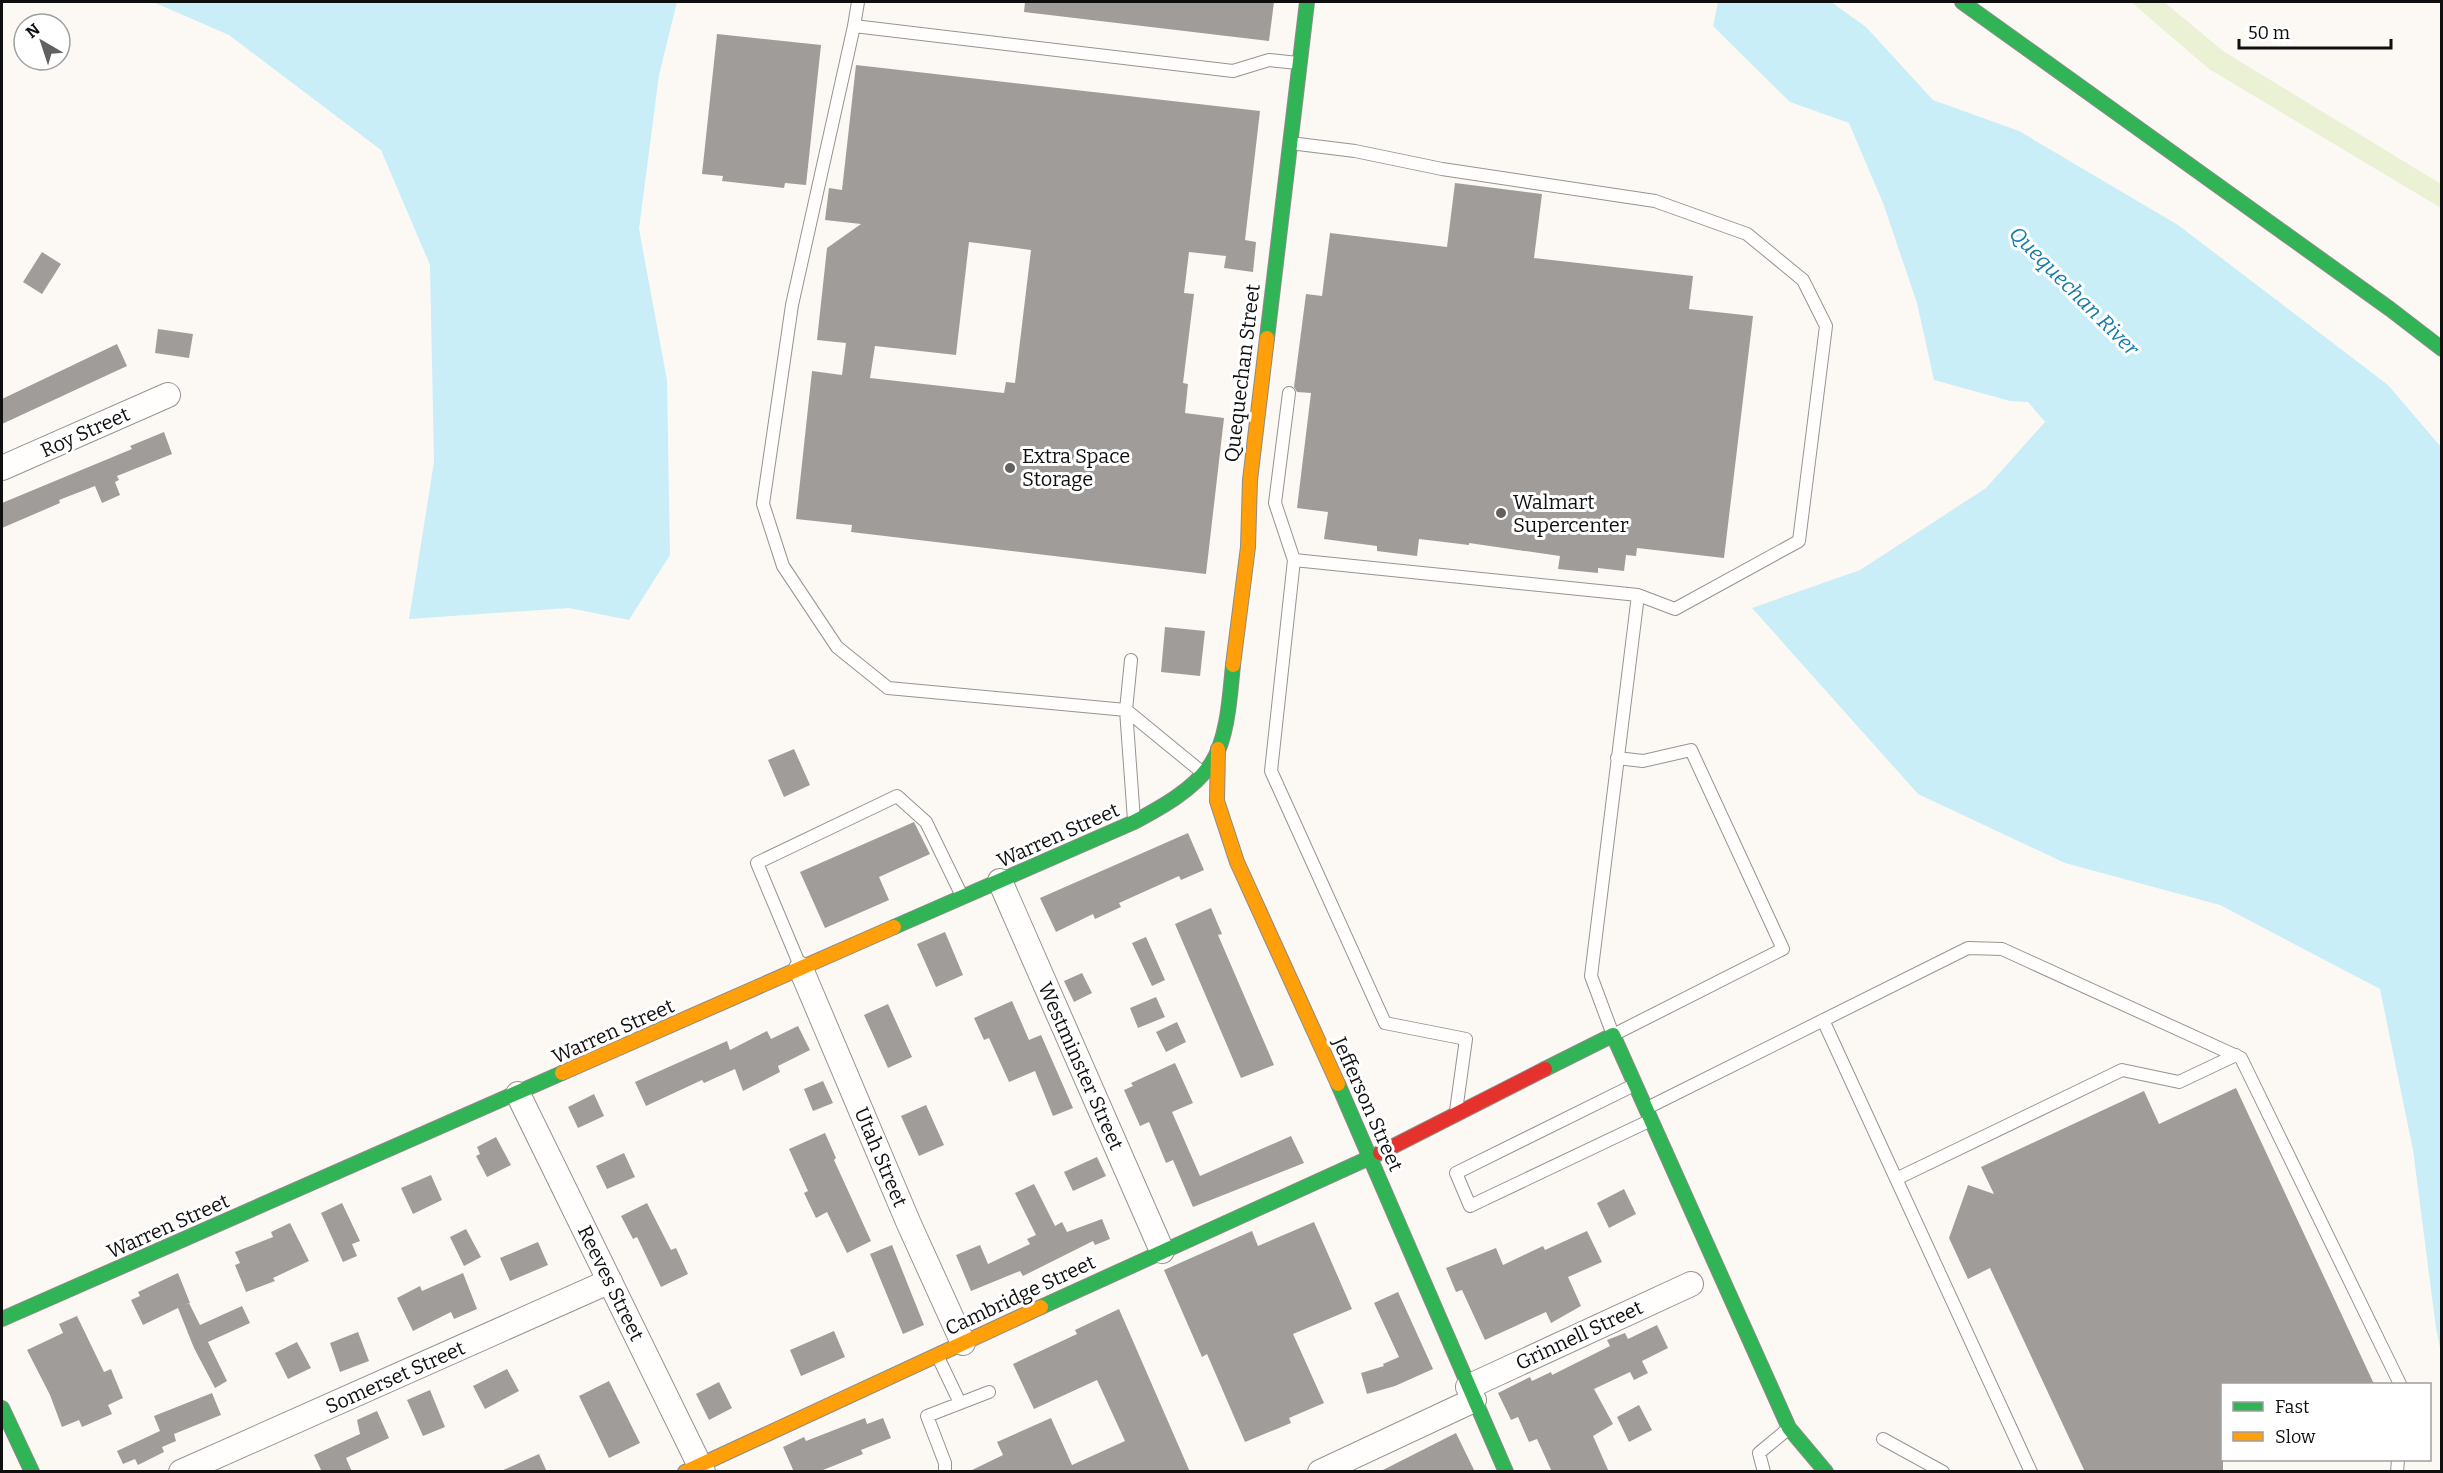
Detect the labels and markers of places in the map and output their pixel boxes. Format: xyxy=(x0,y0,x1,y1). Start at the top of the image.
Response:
place label: Extra Space Storage xyxy=(1022,444,1130,491)
marker: Extra Space Storage xyxy=(1003,461,1017,475)
place label: Walmart Supercenter xyxy=(1513,490,1629,537)
marker: Walmart Supercenter xyxy=(1494,506,1508,520)

